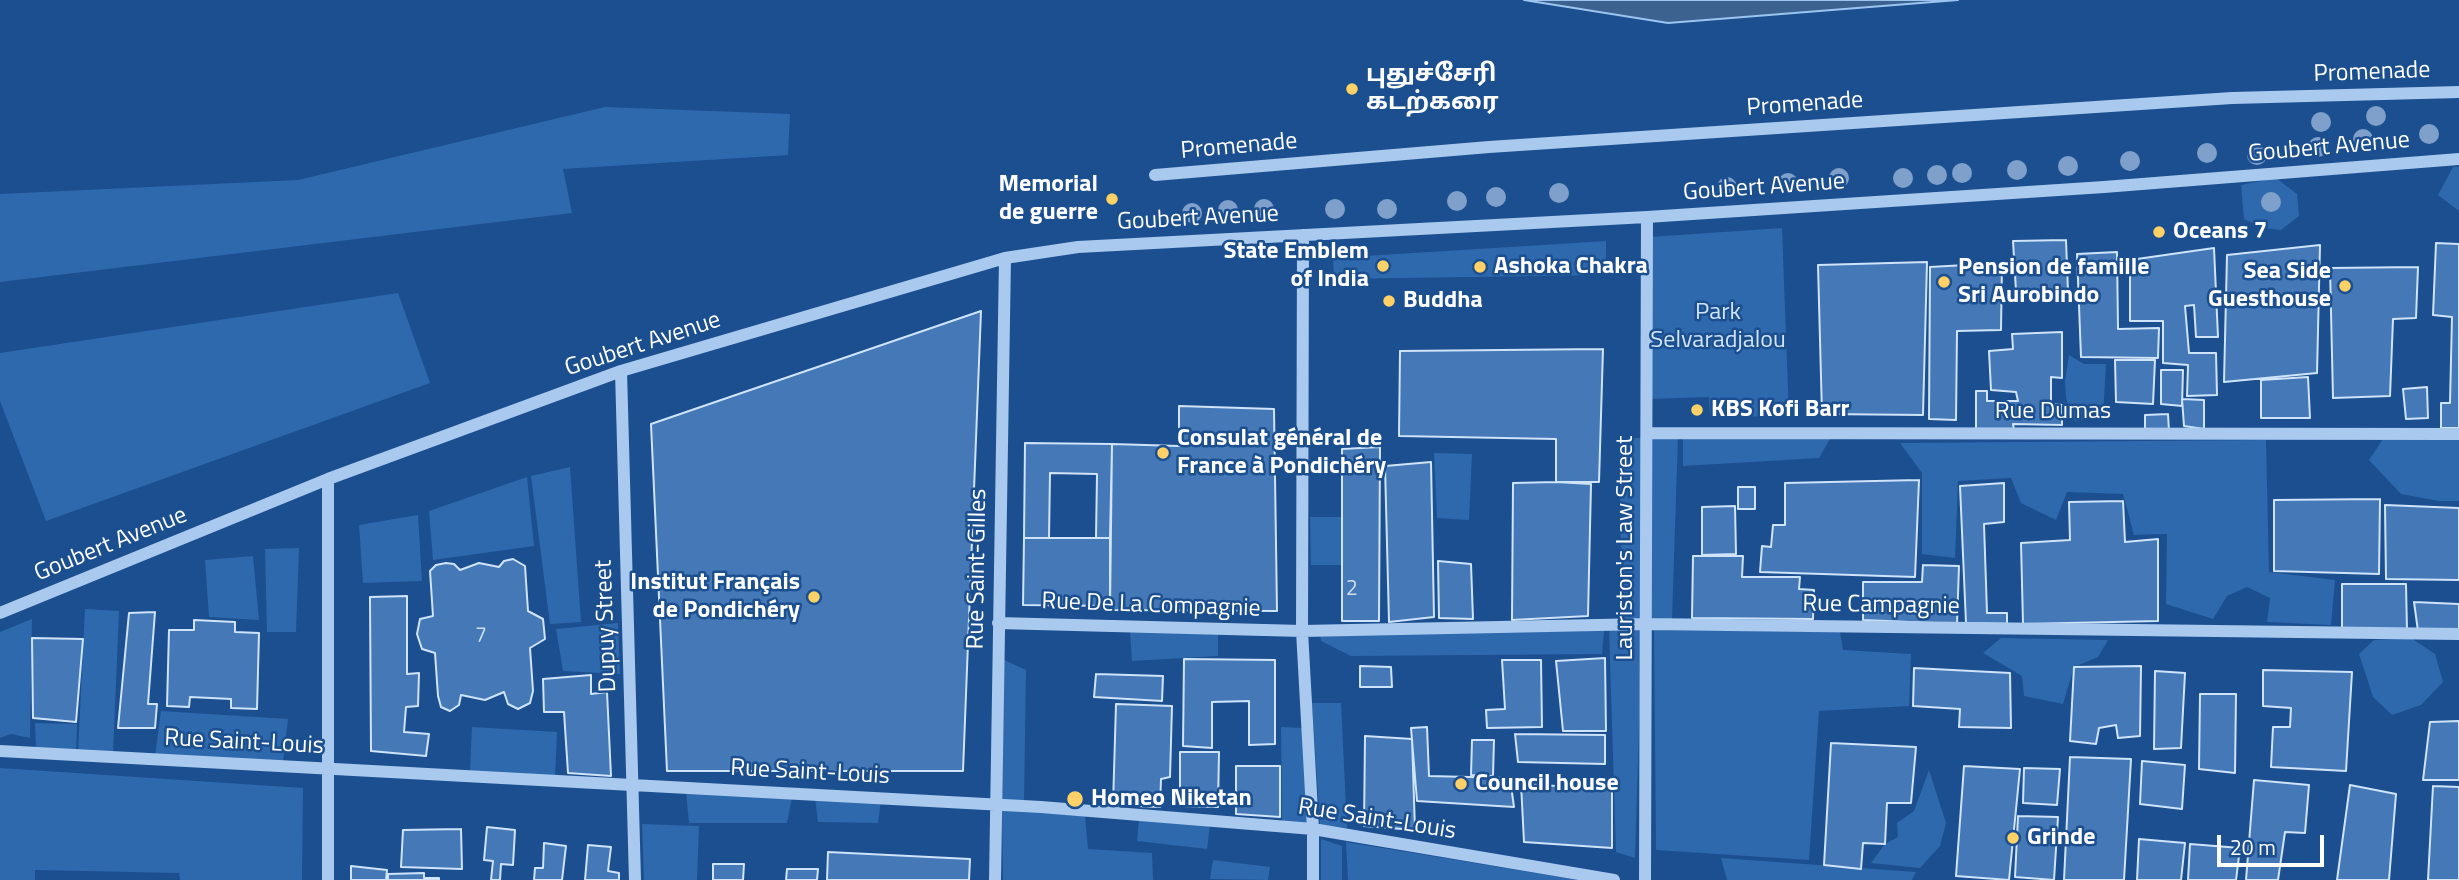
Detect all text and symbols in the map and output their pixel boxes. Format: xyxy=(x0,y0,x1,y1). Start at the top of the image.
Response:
street label: Promenade xyxy=(2313,57,2431,89)
place label: புதுச்சேரி கடற்கரை xyxy=(1366,61,1499,117)
marker: புதுச்சேரி கடற்கரை xyxy=(1344,81,1360,97)
street label: Promenade xyxy=(1746,87,1864,123)
street label: Goubert Avenue xyxy=(2247,127,2411,169)
street label: Promenade xyxy=(1180,128,1298,166)
street label: Goubert Avenue xyxy=(1682,168,1846,208)
place label: Memorial de guerre xyxy=(999,171,1098,227)
marker: Memorial de guerre xyxy=(1104,191,1120,207)
street label: Goubert Avenue xyxy=(1116,200,1280,238)
place label: Oceans 7 xyxy=(2173,218,2267,246)
marker: Oceans 7 xyxy=(2151,224,2167,240)
place label: State Emblem of India xyxy=(1223,238,1369,294)
place label: Ashoka Chakra xyxy=(1494,253,1648,281)
place label: Pension de famille Sri Aurobindo xyxy=(1958,254,2150,310)
marker: State Emblem of India xyxy=(1375,258,1391,274)
place label: Sea Side Guesthouse xyxy=(2208,258,2331,314)
marker: Ashoka Chakra xyxy=(1472,259,1488,275)
marker: Pension de famille Sri Aurobindo xyxy=(1936,274,1952,290)
marker: Sea Side Guesthouse xyxy=(2337,278,2353,294)
place label: Buddha xyxy=(1403,287,1483,315)
marker: Buddha xyxy=(1381,293,1397,309)
park label: Park Selvaradjalou xyxy=(1650,299,1786,355)
street label: Goubert Avenue xyxy=(562,306,724,384)
place label: KBS Kofi Barr xyxy=(1711,396,1850,424)
street label: Rue Dumas xyxy=(1995,398,2111,426)
marker: KBS Kofi Barr xyxy=(1689,402,1705,418)
place label: Consulat général de France à Pondichéry xyxy=(1177,425,1386,481)
street label: Lauriston's Law Street xyxy=(1612,436,1640,660)
marker: Consulat général de France à Pondichéry xyxy=(1155,445,1171,461)
street label: Rue Saint-Gilles xyxy=(962,488,994,650)
street label: Goubert Avenue xyxy=(30,501,192,589)
street label: Dupuy Street xyxy=(590,559,624,693)
place label: Institut Français de Pondichéry xyxy=(630,569,800,625)
house number: 2 xyxy=(1346,577,1358,603)
street label: Rue De La Compagnie xyxy=(1041,588,1261,624)
marker: Institut Français de Pondichéry xyxy=(806,589,822,605)
street label: Rue Campagnie xyxy=(1802,590,1960,622)
house number: 7 xyxy=(475,624,487,650)
street label: Rue Saint-Louis xyxy=(164,724,324,762)
street label: Rue Saint-Louis xyxy=(730,754,890,792)
place label: Council house xyxy=(1475,770,1619,798)
marker: Council house xyxy=(1453,776,1469,792)
place label: Homeo Niketan xyxy=(1091,785,1252,813)
marker: Homeo Niketan xyxy=(1065,789,1085,809)
street label: Rue Saint-Louis xyxy=(1296,793,1458,847)
scale bar xyxy=(2221,820,2328,864)
place label: Grinde xyxy=(2027,824,2095,852)
marker: Grinde xyxy=(2005,830,2021,846)
text: 20 m xyxy=(2230,831,2276,863)

